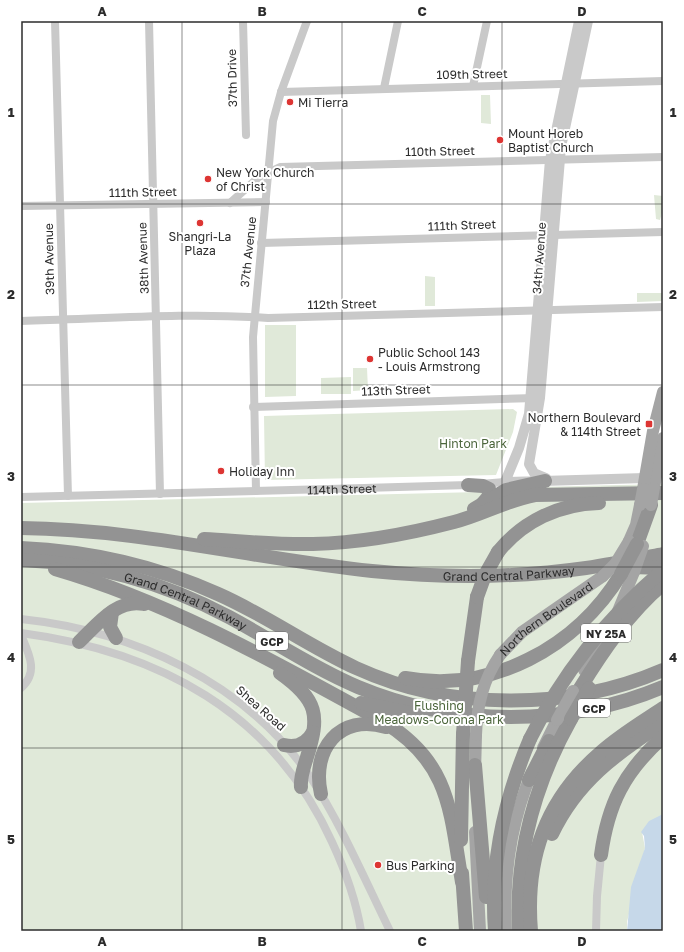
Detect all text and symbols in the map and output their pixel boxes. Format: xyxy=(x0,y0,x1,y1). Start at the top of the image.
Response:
text: A xyxy=(97,3,107,19)
text: B xyxy=(257,3,267,19)
text: C xyxy=(417,3,427,19)
text: D xyxy=(577,3,587,19)
street label: 37th Drive xyxy=(224,49,240,107)
street label: 109th Street xyxy=(436,66,508,82)
place label: Mi Tierra xyxy=(298,95,348,110)
marker: Mi Tierra xyxy=(285,97,295,107)
text: 1 xyxy=(8,104,15,120)
text: 1 xyxy=(670,104,677,120)
place label: Mount Horeb Baptist Church xyxy=(508,126,594,155)
marker: Mount Horeb Baptist Church xyxy=(495,135,505,145)
street label: 110th Street xyxy=(405,143,475,159)
place label: New York Church of Christ xyxy=(216,165,314,194)
marker: New York Church of Christ xyxy=(203,174,213,184)
street label: 111th Street xyxy=(109,184,177,200)
street label: 37th Avenue xyxy=(237,216,259,288)
street label: 111th Street xyxy=(428,216,497,234)
marker: Shangri-La Plaza xyxy=(195,218,205,228)
street label: 38th Avenue xyxy=(134,222,152,294)
street label: 34th Avenue xyxy=(529,222,549,294)
street label: 39th Avenue xyxy=(41,223,57,295)
place label: Shangri-La Plaza xyxy=(169,229,231,258)
text: 2 xyxy=(7,286,15,302)
text: 2 xyxy=(669,286,677,302)
street label: 112th Street xyxy=(307,296,377,312)
place label: Public School 143 - Louis Armstrong xyxy=(378,345,480,374)
marker: Public School 143 - Louis Armstrong xyxy=(365,354,375,364)
street label: 113th Street xyxy=(361,381,431,399)
place label: Northern Boulevard & 114th Street xyxy=(528,410,641,439)
marker: Northern Boulevard & 114th Street xyxy=(644,419,654,429)
park label: Hinton Park xyxy=(439,436,507,451)
place label: Holiday Inn xyxy=(229,464,295,479)
marker: Holiday Inn xyxy=(216,466,226,476)
text: 3 xyxy=(7,468,15,484)
text: 3 xyxy=(669,468,677,484)
street label: 114th Street xyxy=(307,480,377,497)
street label: Grand Central Parkway xyxy=(443,562,576,583)
street label: Grand Central Parkway xyxy=(123,569,250,633)
street label: Northern Boulevard xyxy=(496,578,595,659)
road number: NY 25A xyxy=(581,624,631,642)
road number: GCP xyxy=(256,632,288,650)
text: 4 xyxy=(7,649,15,665)
text: 4 xyxy=(669,649,677,665)
street label: Shea Road xyxy=(233,682,289,734)
park label: Flushing Meadows-Corona Park xyxy=(374,698,504,727)
road number: GCP xyxy=(578,699,610,717)
text: 5 xyxy=(7,831,15,847)
text: 5 xyxy=(669,831,677,847)
place label: Bus Parking xyxy=(386,858,455,873)
marker: Bus Parking xyxy=(373,860,383,870)
text: A xyxy=(97,933,107,949)
text: B xyxy=(257,933,267,949)
text: C xyxy=(417,933,427,949)
text: D xyxy=(577,933,587,949)

